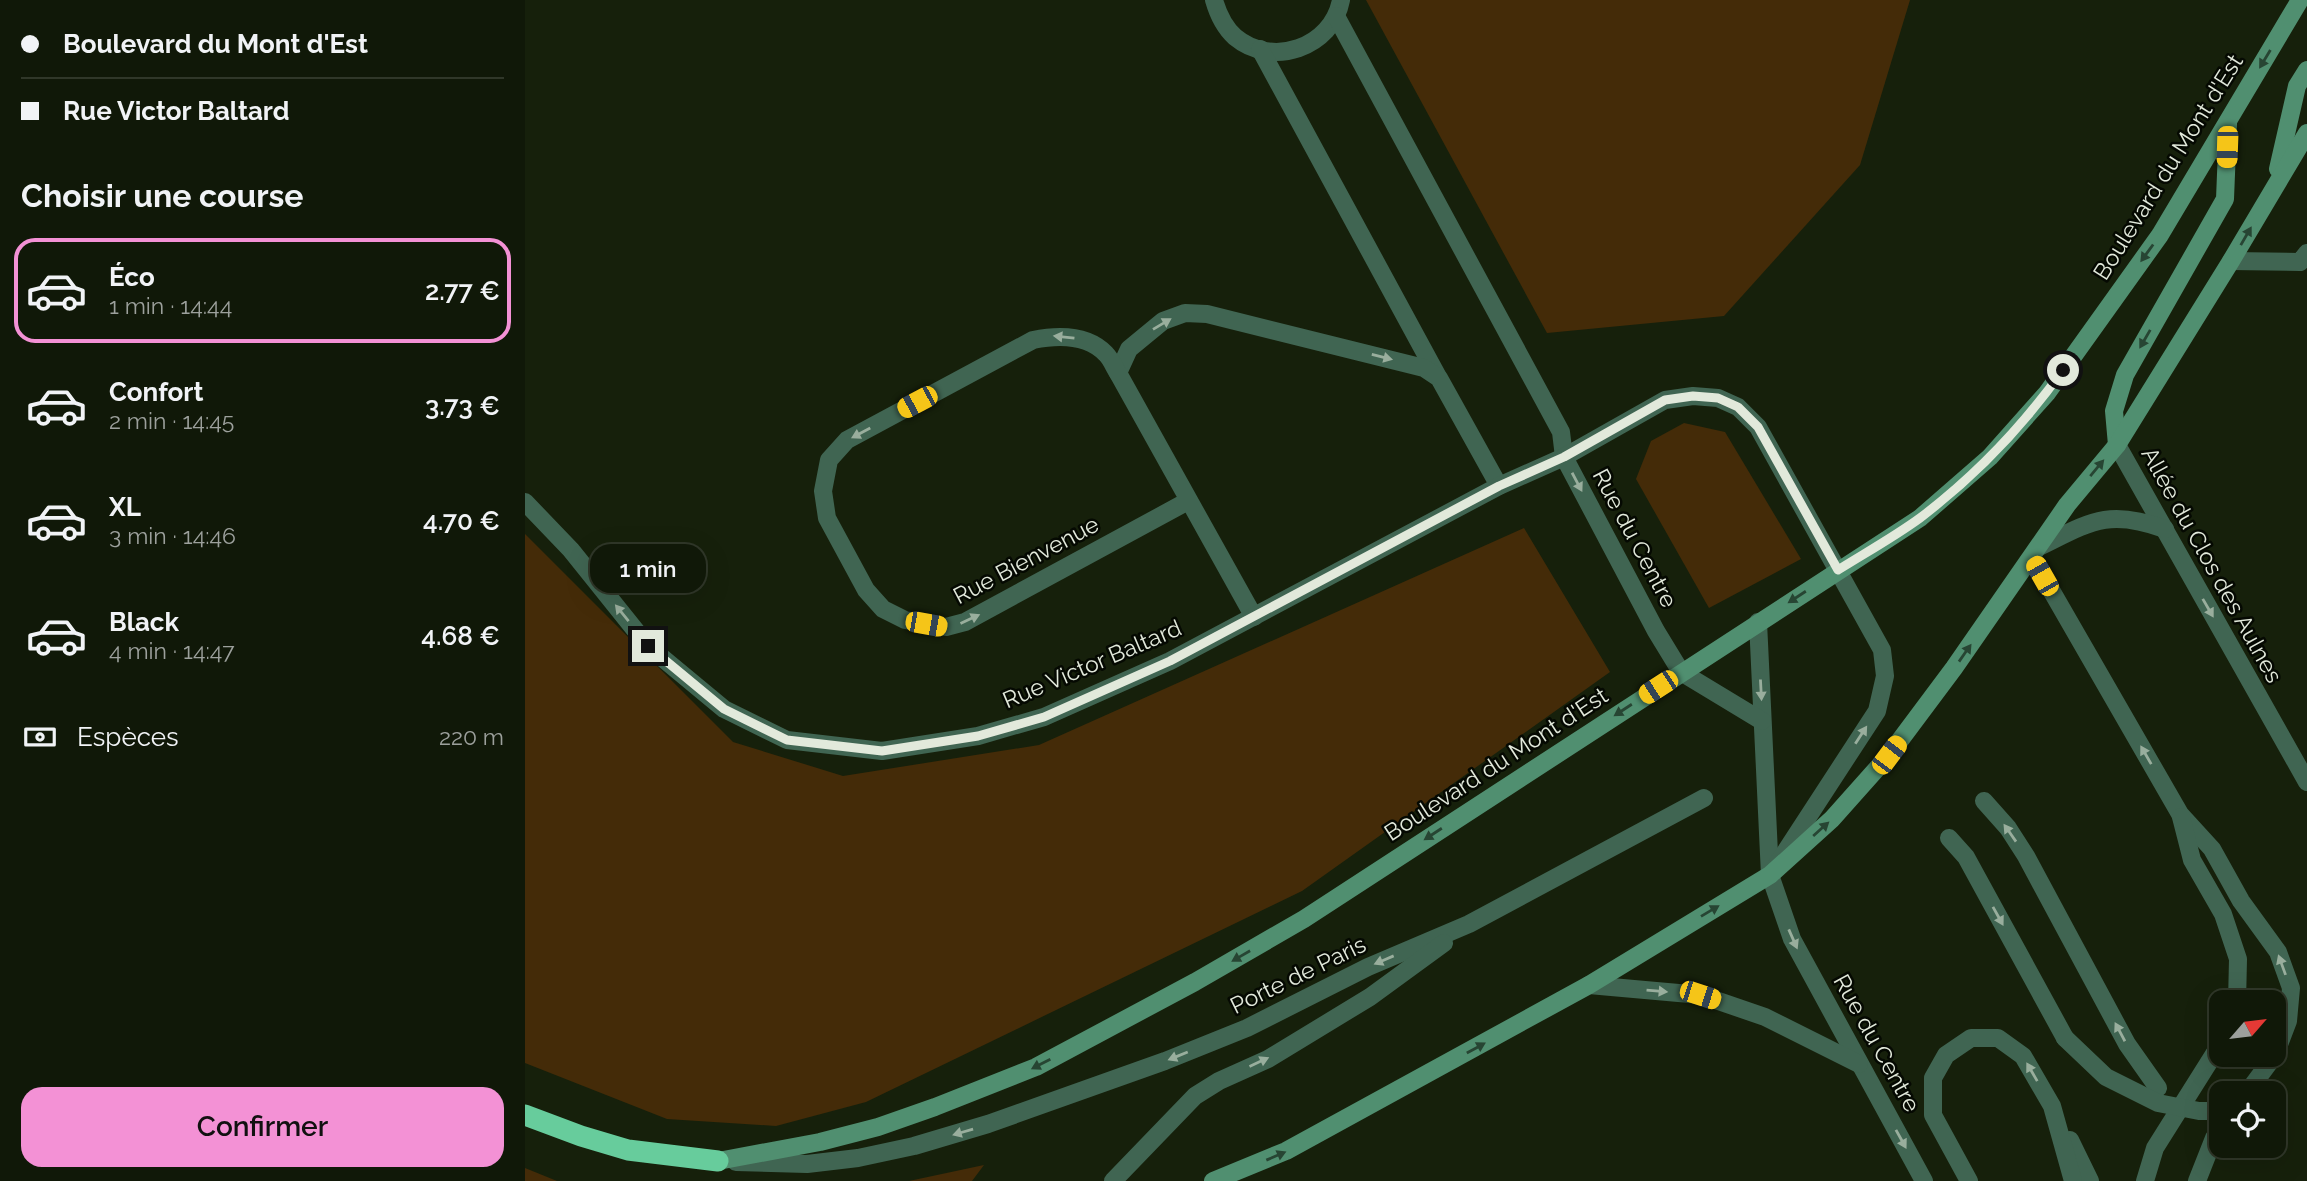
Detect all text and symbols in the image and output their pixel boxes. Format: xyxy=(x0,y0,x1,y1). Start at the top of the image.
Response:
text: Boulevard du Mont d'Est xyxy=(63,29,368,59)
street label: Boulevard du Mont d'Est xyxy=(2087,49,2248,284)
one-way arrow xyxy=(2259,49,2271,68)
text: Rue Victor Baltard xyxy=(63,96,290,126)
car xyxy=(2216,126,2239,168)
text: Choisir une course xyxy=(21,177,304,214)
one-way arrow xyxy=(2240,226,2252,245)
one-way arrow xyxy=(2140,244,2154,262)
icon: car xyxy=(25,259,88,322)
text: Éco xyxy=(109,262,155,292)
text: 2.77 € xyxy=(425,276,500,306)
text: 1 min · 14:44 xyxy=(109,292,232,319)
one-way arrow xyxy=(1152,317,1172,330)
one-way arrow xyxy=(2139,330,2151,349)
one-way arrow xyxy=(1053,332,1075,343)
one-way arrow xyxy=(1371,352,1393,363)
route start xyxy=(2047,354,2079,386)
icon: car xyxy=(25,374,88,437)
text: Confort xyxy=(109,377,203,407)
car xyxy=(894,383,941,421)
text: 3.73 € xyxy=(425,391,500,421)
text: 2 min · 14:45 xyxy=(109,407,234,434)
one-way arrow xyxy=(851,427,871,439)
street label: Allée du Clos des Aulnes xyxy=(2136,442,2288,687)
one-way arrow xyxy=(2089,460,2104,477)
street label: Rue du Centre xyxy=(1588,464,1683,612)
one-way arrow xyxy=(1571,472,1583,491)
icon: car xyxy=(25,489,88,552)
text: XL xyxy=(109,492,141,522)
text: 4.70 € xyxy=(423,506,500,536)
street label: Rue Bienvenue xyxy=(948,510,1103,609)
text: 3 min · 14:46 xyxy=(109,522,236,549)
callout: 1 min xyxy=(590,544,706,594)
car xyxy=(2023,553,2062,599)
text: 1 min xyxy=(619,555,677,582)
one-way arrow xyxy=(1787,590,1806,603)
one-way arrow xyxy=(2202,598,2214,617)
icon: car xyxy=(25,604,88,667)
one-way arrow xyxy=(614,605,629,623)
text: Black xyxy=(109,607,179,637)
car xyxy=(904,610,949,638)
one-way arrow xyxy=(960,613,980,624)
street label: Rue Victor Baltard xyxy=(998,614,1185,713)
text: 4.68 € xyxy=(421,621,500,651)
route end xyxy=(632,630,664,662)
text: 4 min · 14:47 xyxy=(109,637,235,664)
one-way arrow xyxy=(1958,644,1972,662)
car xyxy=(1635,667,1682,707)
one-way arrow xyxy=(1756,680,1767,702)
street label: Boulevard du Mont d'Est xyxy=(1379,681,1613,846)
one-way arrow xyxy=(1614,703,1633,716)
icon: cash xyxy=(21,718,59,756)
text: Espèces xyxy=(77,722,179,752)
text: 220 m xyxy=(439,723,504,750)
one-way arrow xyxy=(1854,726,1867,745)
car xyxy=(1868,732,1911,778)
one-way arrow xyxy=(2140,745,2152,765)
one-way arrow xyxy=(1812,821,1830,837)
one-way arrow xyxy=(2003,824,2017,842)
one-way arrow xyxy=(1424,828,1443,841)
one-way arrow xyxy=(1701,905,1720,918)
one-way arrow xyxy=(1992,906,2004,926)
one-way arrow xyxy=(1787,929,1799,949)
street label: Porte de Paris xyxy=(1226,930,1370,1019)
one-way arrow xyxy=(1231,949,1250,962)
one-way arrow xyxy=(1373,955,1394,966)
one-way arrow xyxy=(2277,955,2288,976)
street label: Rue du Centre xyxy=(1828,969,1926,1116)
car xyxy=(1677,979,1724,1011)
one-way arrow xyxy=(1646,986,1668,997)
north arrow xyxy=(2209,990,2285,1068)
map controls xyxy=(2209,990,2286,1158)
one-way arrow xyxy=(2114,1022,2126,1042)
one-way arrow xyxy=(1466,1042,1486,1053)
one-way arrow xyxy=(1168,1050,1188,1062)
one-way arrow xyxy=(1249,1057,1269,1068)
one-way arrow xyxy=(1031,1058,1051,1069)
one-way arrow xyxy=(2026,1062,2038,1082)
button: locate xyxy=(2209,1081,2286,1158)
button: Confirmer xyxy=(21,1087,504,1167)
one-way arrow xyxy=(953,1127,974,1137)
one-way arrow xyxy=(1895,1130,1907,1149)
one-way arrow xyxy=(1266,1150,1286,1162)

